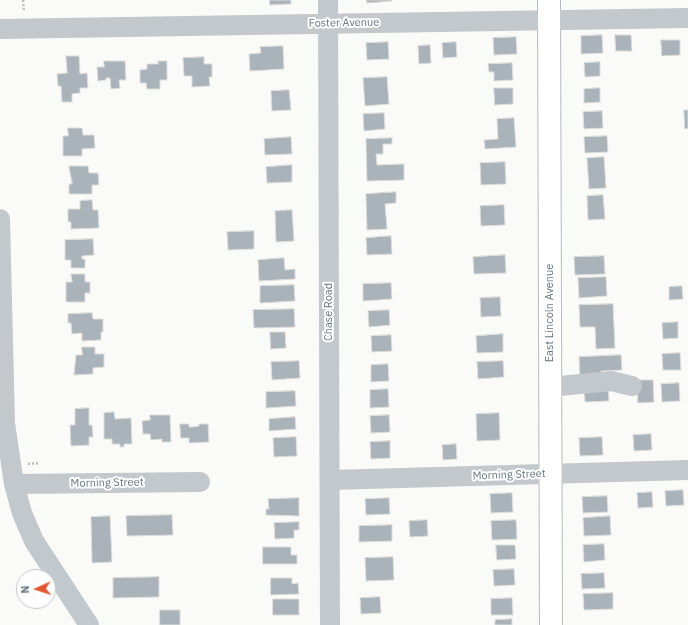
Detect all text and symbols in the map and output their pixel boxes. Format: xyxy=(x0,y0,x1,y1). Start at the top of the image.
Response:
street label: Foster Avenue xyxy=(309,16,379,30)
street label: East Lincoln Avenue xyxy=(543,264,557,362)
street label: Chase Road xyxy=(322,283,336,341)
street label: Morning Street xyxy=(472,467,546,483)
street label: Morning Street xyxy=(70,476,144,490)
north arrow xyxy=(16,569,56,609)
text: N xyxy=(18,585,32,594)

